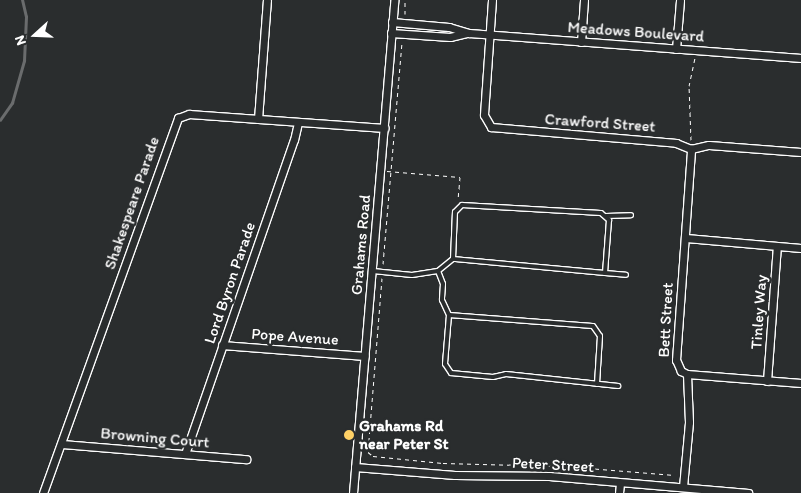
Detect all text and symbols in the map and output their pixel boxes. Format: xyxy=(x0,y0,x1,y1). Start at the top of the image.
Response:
north arrow xyxy=(10,10,60,60)
street label: Meadows Boulevard xyxy=(567,18,705,46)
text: N xyxy=(11,33,30,48)
street label: Crawford Street xyxy=(544,110,656,136)
street label: Shakespeare Parade xyxy=(100,135,164,271)
street label: Grahams Road xyxy=(347,194,375,296)
street label: Lord Byron Parade xyxy=(200,220,260,346)
street label: Tinley Way xyxy=(747,274,771,350)
street label: Bett Street xyxy=(654,282,678,358)
street label: Pope Avenue xyxy=(251,324,339,350)
place label: Grahams Rd near Peter St xyxy=(359,416,448,454)
street label: Browning Court xyxy=(100,424,210,452)
marker: Grahams Rd near Peter St xyxy=(343,429,355,441)
street label: Peter Street xyxy=(512,453,594,477)

